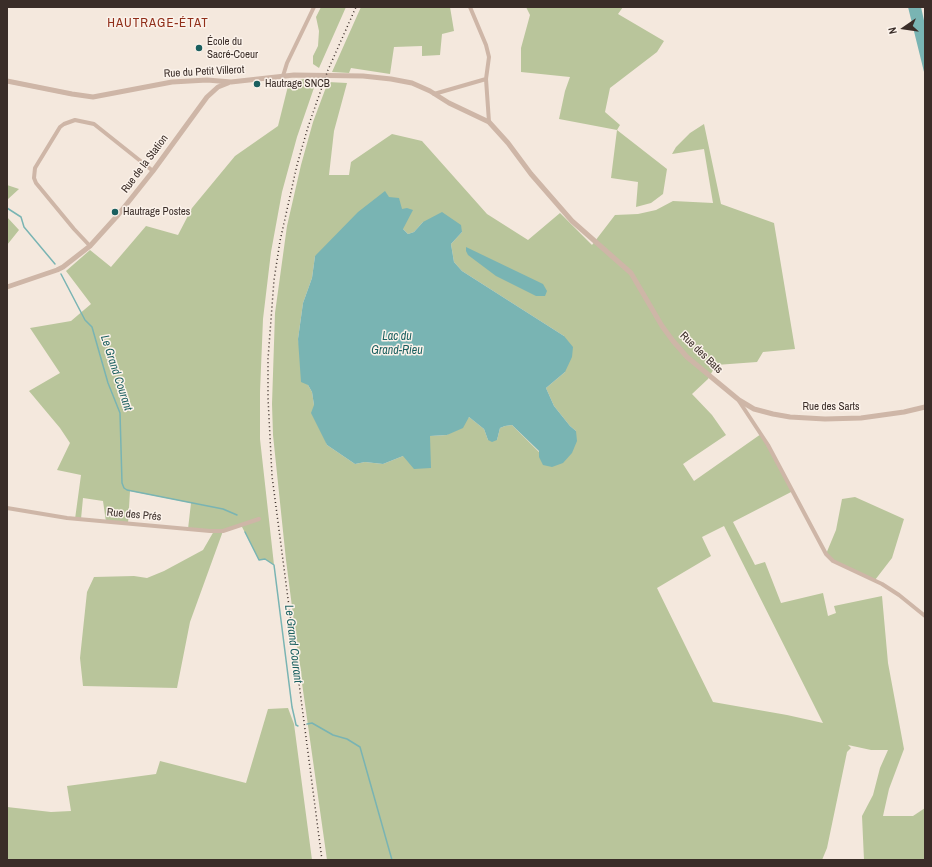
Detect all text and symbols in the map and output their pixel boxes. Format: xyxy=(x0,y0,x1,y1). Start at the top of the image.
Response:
north arrow xyxy=(884,8,924,48)
district label: HAUTRAGE-ÉTAT xyxy=(107,16,209,32)
text: N xyxy=(885,26,900,35)
place label: École du Sacré-Coeur xyxy=(207,35,258,61)
marker: École du Sacré-Coeur xyxy=(194,43,204,53)
street label: Rue du Petit Villerot xyxy=(163,63,245,81)
place label: Hautrage SNCB xyxy=(265,77,330,91)
marker: Hautrage SNCB xyxy=(252,79,262,89)
street label: Rue de la Station xyxy=(119,132,171,196)
place label: Hautrage Postes xyxy=(123,205,190,219)
marker: Hautrage Postes xyxy=(110,207,120,217)
street label: Rue des Bats xyxy=(677,329,725,377)
water label: Lac du Grand-Rieu xyxy=(371,330,423,358)
water label: Le Grand Courant xyxy=(97,333,135,413)
street label: Rue des Sarts xyxy=(802,400,860,414)
street label: Rue des Prés xyxy=(106,506,162,524)
water label: Le Grand Courant xyxy=(281,604,305,684)

